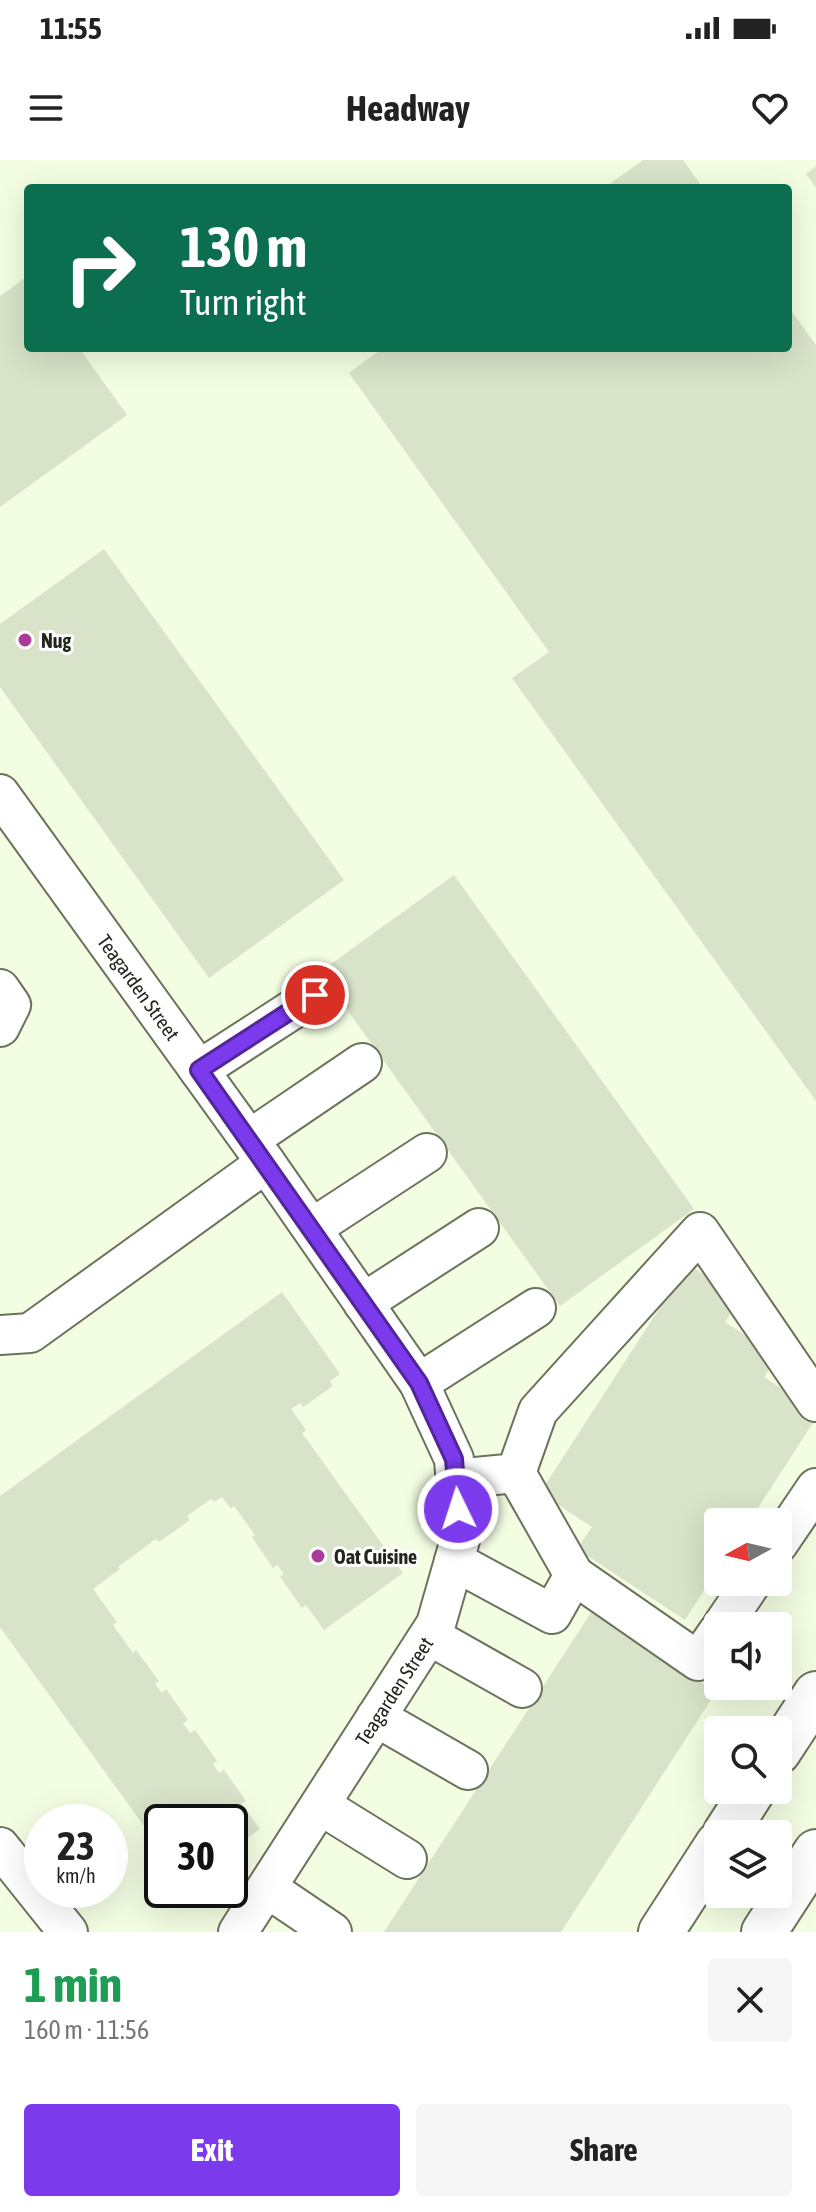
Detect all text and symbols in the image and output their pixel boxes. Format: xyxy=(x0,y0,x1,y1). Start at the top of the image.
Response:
text: 11:55 xyxy=(40,11,102,45)
icon: menu xyxy=(24,86,68,130)
icon: heart xyxy=(748,86,792,130)
text: Headway xyxy=(346,87,470,129)
text: 130 m xyxy=(180,215,307,279)
icon: right xyxy=(48,216,152,320)
text: Turn right xyxy=(180,281,307,323)
place label: Nug xyxy=(41,629,71,652)
marker: Nug xyxy=(16,631,34,649)
street label: Teagarden Street xyxy=(93,930,185,1044)
pin xyxy=(281,961,349,1029)
icon: arrive xyxy=(293,973,337,1017)
position arrow xyxy=(416,1467,500,1551)
north arrow xyxy=(704,1508,792,1596)
map controls xyxy=(704,1508,792,1908)
place label: Oat Cuisine xyxy=(334,1545,417,1568)
marker: Oat Cuisine xyxy=(309,1547,327,1565)
button: sound xyxy=(704,1612,792,1700)
street label: Teagarden Street xyxy=(351,1632,438,1749)
button: search xyxy=(704,1716,792,1804)
speed limit sign: 30 xyxy=(144,1804,248,1908)
button: layers xyxy=(704,1820,792,1908)
text: 23 xyxy=(57,1823,95,1868)
text: km/h xyxy=(56,1864,96,1887)
text: 1 min xyxy=(24,1957,122,2012)
button: close xyxy=(708,1958,792,2042)
text: 160 m · 11:56 xyxy=(24,2015,149,2045)
button: Exit xyxy=(24,2104,400,2196)
button: Share xyxy=(416,2104,792,2196)

